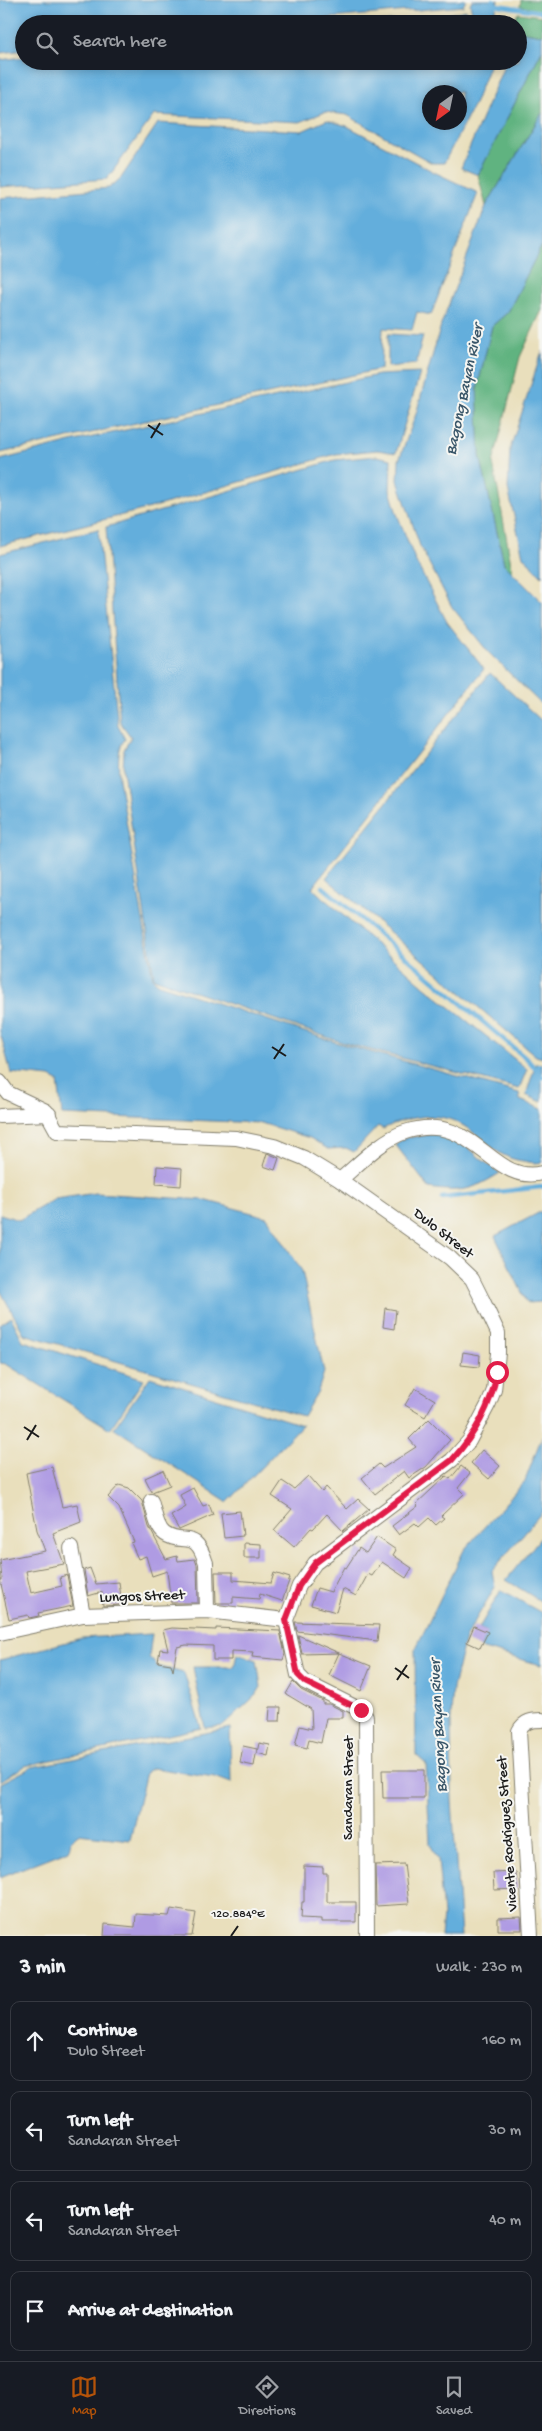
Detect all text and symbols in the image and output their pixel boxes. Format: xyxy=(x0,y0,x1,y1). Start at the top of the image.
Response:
search box xyxy=(15,15,527,70)
icon: search xyxy=(33,29,61,57)
text: Search here xyxy=(73,31,167,54)
north arrow xyxy=(422,85,467,130)
water label: Bagong Bayan River xyxy=(443,320,490,457)
street label: Dulo Street xyxy=(409,1204,478,1264)
route start xyxy=(486,1361,509,1384)
street label: Lungos Street xyxy=(99,1586,187,1607)
water label: Bagong Bayan River xyxy=(427,1656,453,1793)
route end xyxy=(350,1699,373,1722)
street label: Sandaran Street xyxy=(340,1734,358,1840)
street label: Vicente Rodriguez Street xyxy=(493,1754,522,1913)
text: 120.884°E xyxy=(210,1908,265,1922)
text: 3 min xyxy=(20,1956,65,1981)
text: Walk · 230 m xyxy=(436,1959,522,1978)
text: Continue xyxy=(68,2020,137,2043)
icon: ahead xyxy=(21,2027,49,2055)
text: 160 m xyxy=(482,2032,521,2051)
text: Dulo Street xyxy=(68,2043,144,2062)
text: Turn left xyxy=(68,2110,132,2133)
icon: left xyxy=(21,2117,49,2145)
text: 30 m xyxy=(488,2122,521,2141)
text: Sandaran Street xyxy=(68,2133,179,2152)
text: Turn left xyxy=(68,2200,132,2223)
icon: left xyxy=(21,2207,49,2235)
text: 40 m xyxy=(489,2212,521,2231)
text: Sandaran Street xyxy=(68,2223,179,2242)
icon: arrive xyxy=(21,2297,49,2325)
text: Arrive at destination xyxy=(68,2300,232,2323)
tab: Map xyxy=(70,2373,98,2420)
tab: Directions xyxy=(239,2373,296,2420)
tab: Saved xyxy=(436,2373,472,2420)

